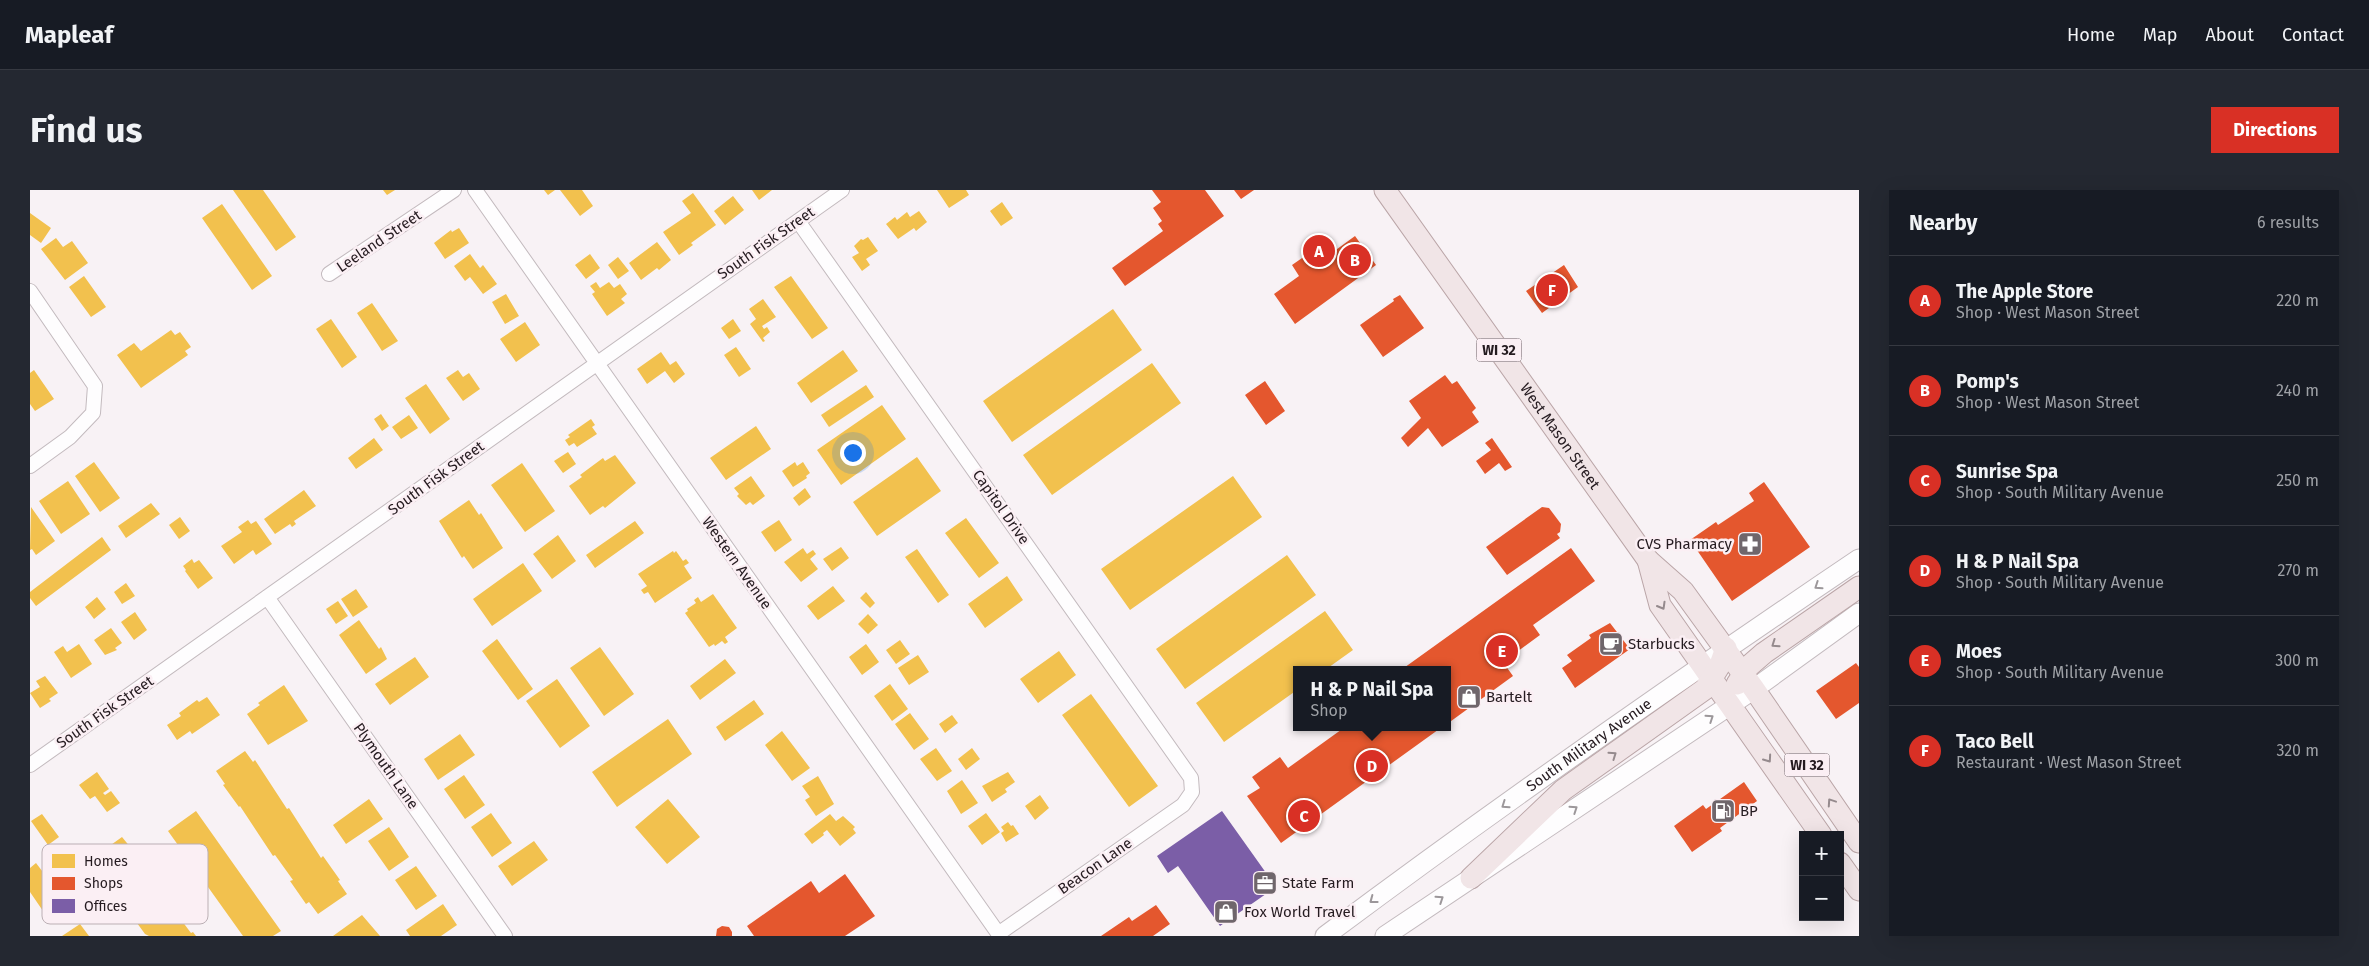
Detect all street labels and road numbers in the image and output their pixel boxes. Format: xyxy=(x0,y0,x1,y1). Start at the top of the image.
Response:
street label: South Fisk Street xyxy=(714,203,818,283)
street label: Leeland Street xyxy=(333,206,425,276)
road number: WI 32 xyxy=(1476,338,1522,362)
street label: West Mason Street xyxy=(1516,380,1604,493)
street label: South Fisk Street xyxy=(384,437,488,519)
street label: Capitol Drive xyxy=(969,466,1033,548)
street label: Western Avenue xyxy=(698,513,776,613)
street label: South Fisk Street xyxy=(53,672,157,752)
street label: South Military Avenue xyxy=(1523,695,1655,795)
street label: Plymouth Lane xyxy=(350,719,422,813)
road number: WI 32 xyxy=(1784,754,1830,776)
street label: Beacon Lane xyxy=(1055,834,1135,898)

